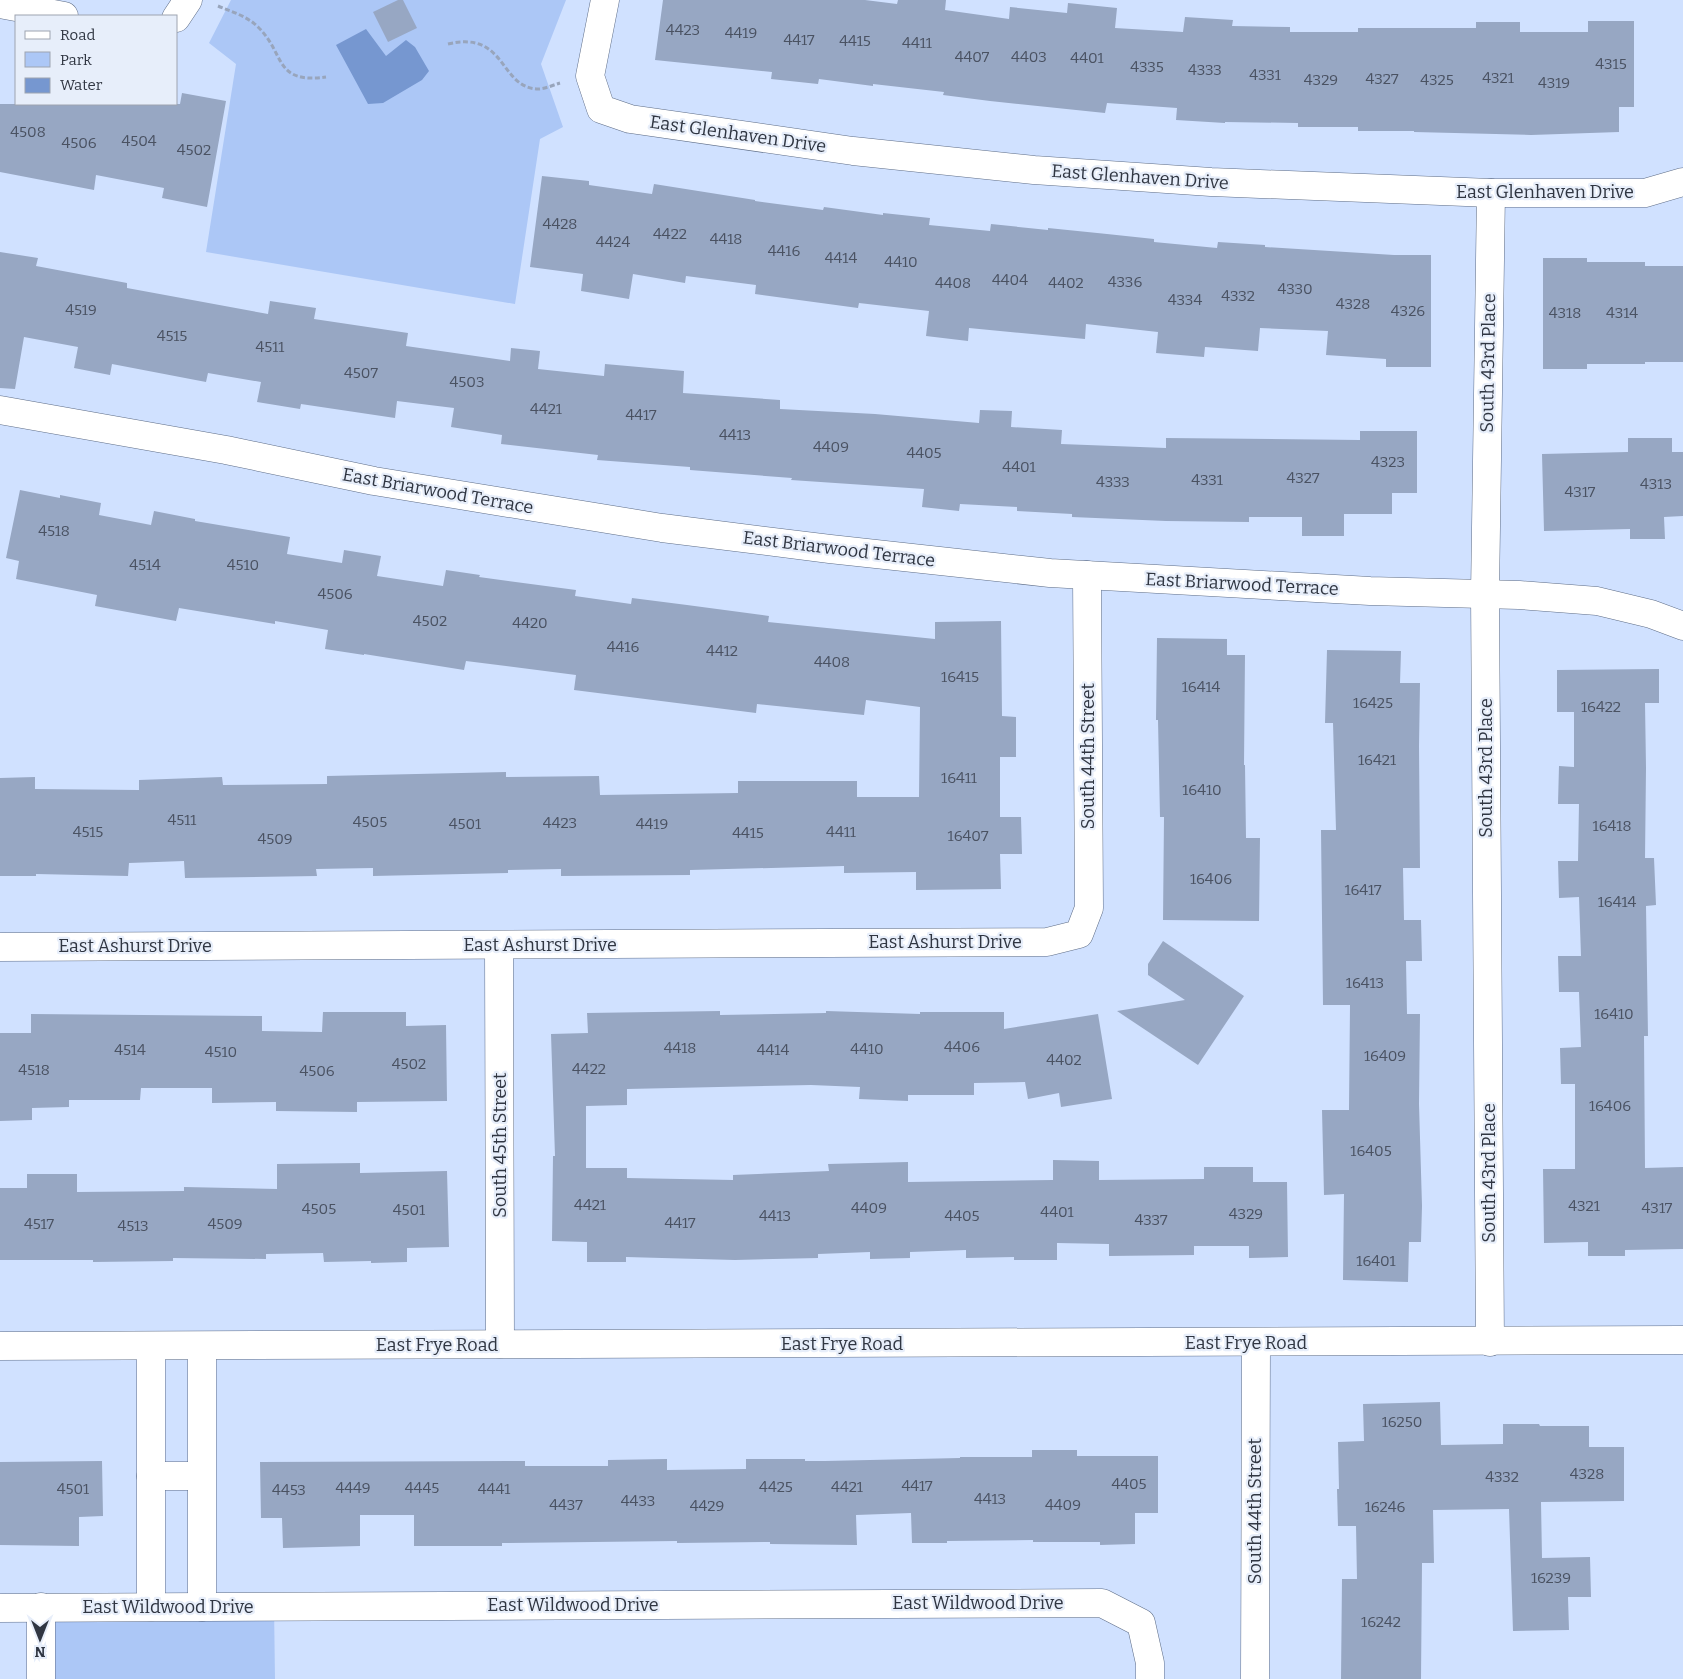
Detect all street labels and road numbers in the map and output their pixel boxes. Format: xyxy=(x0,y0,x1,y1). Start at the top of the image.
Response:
street label: East Glenhaven Drive xyxy=(648,111,828,157)
street label: East Glenhaven Drive xyxy=(1051,160,1229,194)
street label: East Glenhaven Drive xyxy=(1456,181,1634,203)
street label: South 43rd Place xyxy=(1476,293,1500,433)
street label: East Briarwood Terrace xyxy=(341,463,535,519)
street label: East Briarwood Terrace xyxy=(742,526,936,572)
street label: East Briarwood Terrace xyxy=(1145,568,1339,600)
street label: South 44th Street xyxy=(1077,682,1099,829)
street label: South 43rd Place xyxy=(1475,698,1497,838)
street label: East Ashurst Drive xyxy=(868,931,1022,953)
street label: East Ashurst Drive xyxy=(463,934,617,956)
street label: East Ashurst Drive xyxy=(58,935,212,957)
street label: South 45th Street xyxy=(489,1072,511,1218)
street label: South 43rd Place xyxy=(1478,1103,1500,1243)
street label: East Frye Road xyxy=(1185,1332,1307,1354)
street label: East Frye Road xyxy=(781,1333,903,1355)
street label: East Frye Road xyxy=(376,1334,498,1356)
street label: South 44th Street xyxy=(1244,1437,1266,1584)
street label: East Wildwood Drive xyxy=(892,1592,1064,1614)
street label: East Wildwood Drive xyxy=(487,1594,659,1616)
street label: East Wildwood Drive xyxy=(82,1596,254,1618)

